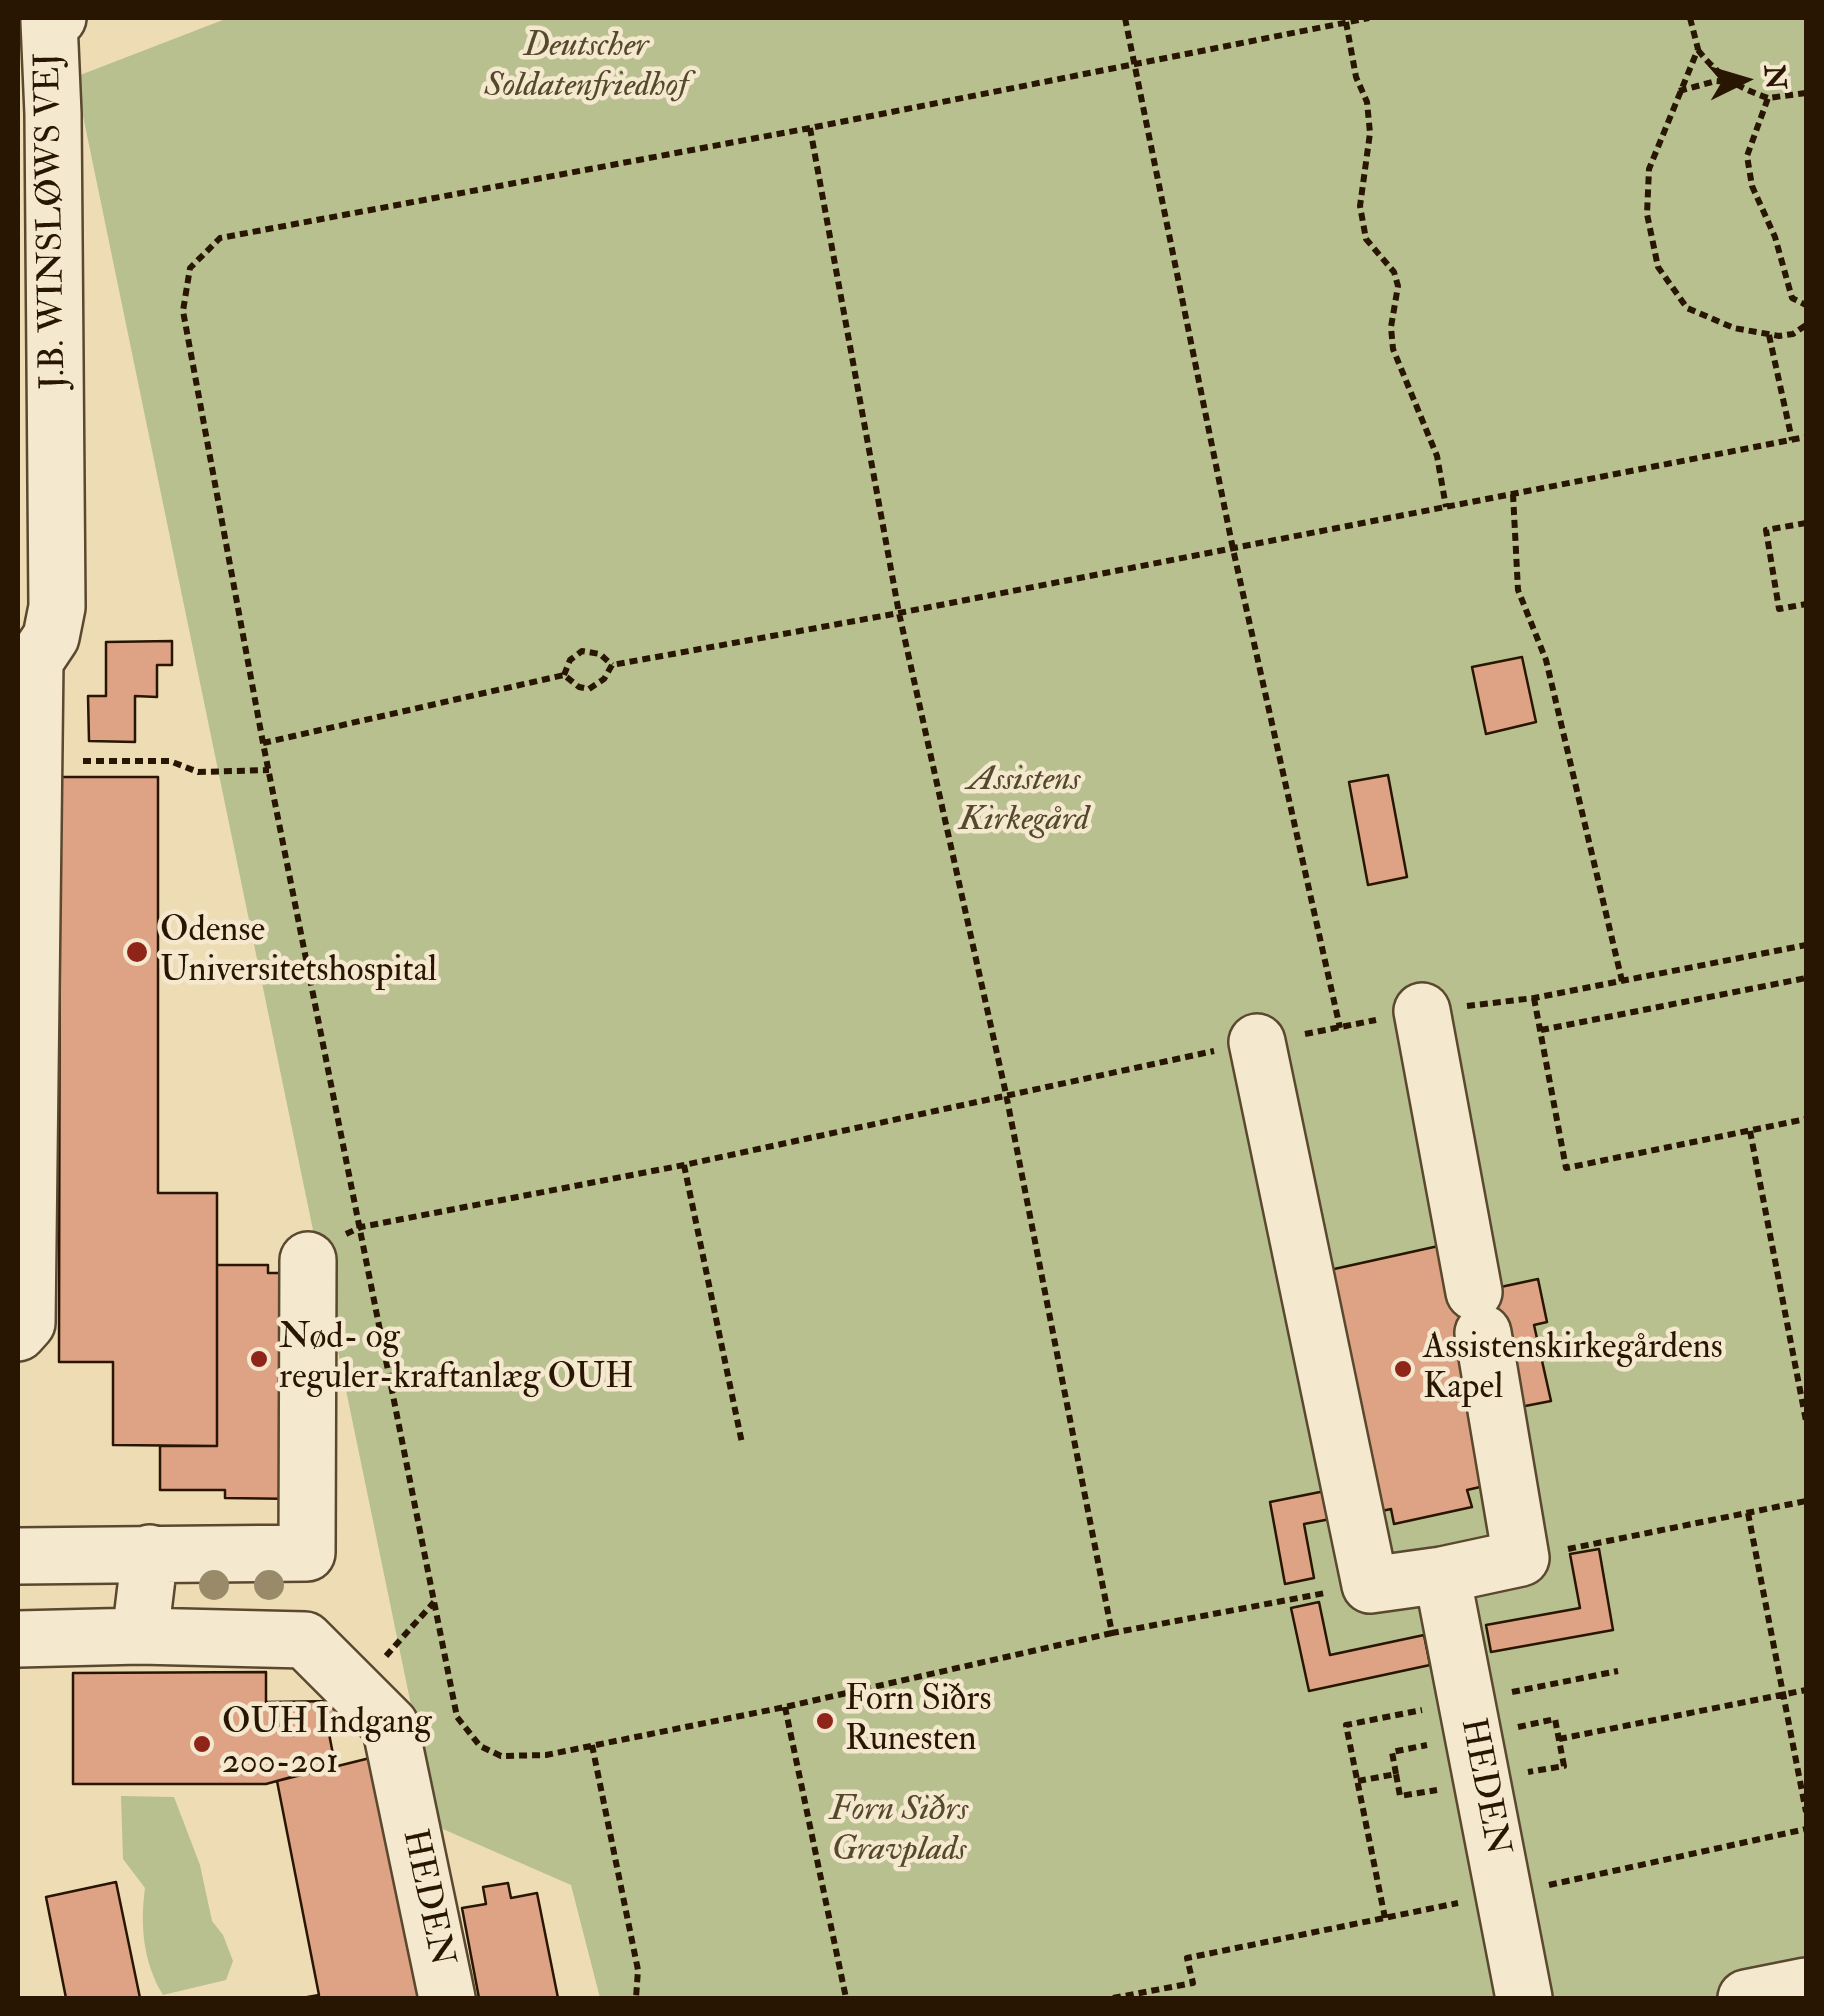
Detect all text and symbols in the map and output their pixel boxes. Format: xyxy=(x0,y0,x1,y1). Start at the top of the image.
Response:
park label: Deutscher Soldatenfriedhof xyxy=(484,26,688,108)
north arrow xyxy=(1694,30,1794,130)
street label: J.B. WINSLØWS VEJ xyxy=(29,52,77,390)
text: N xyxy=(1756,63,1793,91)
park label: Assistens Kirkegård xyxy=(959,760,1089,842)
place label: Odense Universitetshospital xyxy=(160,911,437,993)
marker: Odense Universitetshospital xyxy=(124,939,150,965)
place label: Nød- og reguler-kraftanlæg OUH xyxy=(279,1318,634,1400)
place label: Assistenskirkegårdens Kapel xyxy=(1423,1328,1723,1410)
marker: Nød- og reguler-kraftanlæg OUH xyxy=(248,1348,270,1370)
marker: Assistenskirkegårdens Kapel xyxy=(1392,1358,1414,1380)
place label: Forn Siðrs Runesten xyxy=(845,1680,991,1762)
place label: OUH Indgang 200-201 xyxy=(222,1703,432,1785)
marker: Forn Siðrs Runesten xyxy=(814,1710,836,1732)
street label: HEDEN xyxy=(1449,1715,1517,1859)
marker: OUH Indgang 200-201 xyxy=(191,1733,213,1755)
park label: Forn Siðrs Gravplads xyxy=(830,1790,968,1872)
street label: HEDEN xyxy=(391,1826,461,1970)

